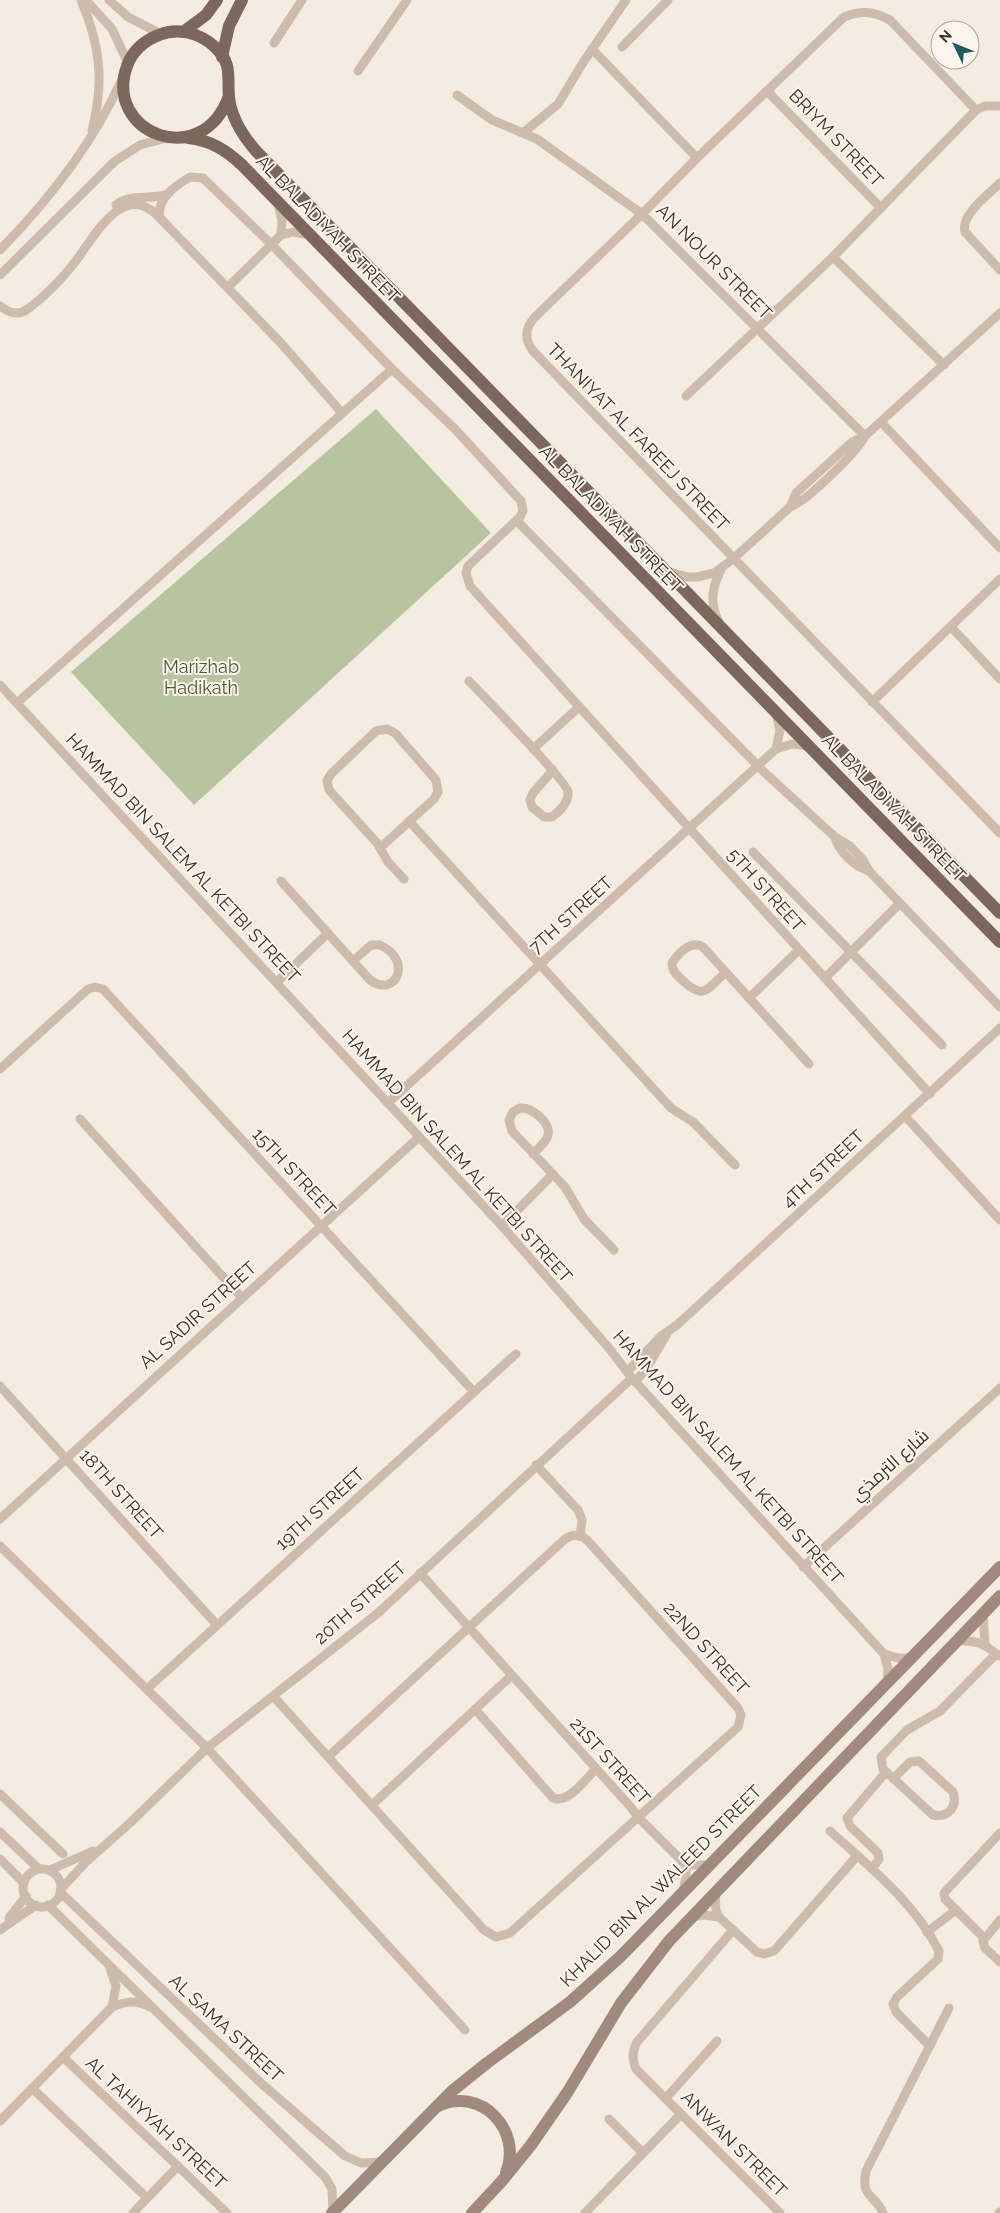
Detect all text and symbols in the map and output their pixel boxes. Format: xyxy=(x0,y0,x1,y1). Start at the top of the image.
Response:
north arrow xyxy=(930,20,980,70)
text: N xyxy=(936,27,955,45)
street label: BRIYM STREET xyxy=(785,85,888,191)
street label: AL BALADIYAH STREET xyxy=(252,150,405,307)
street label: AN NOUR STREET xyxy=(652,200,776,324)
street label: THANIYAT AL FAREEJ STREET xyxy=(543,339,734,535)
street label: AL BALADIYAH STREET xyxy=(535,440,688,597)
park label: Marizhab Hadikath xyxy=(163,656,239,698)
street label: HAMMAD BIN SALEM AL KETBI STREET xyxy=(62,729,305,987)
street label: AL BALADIYAH STREET xyxy=(818,729,971,886)
street label: 5TH STREET xyxy=(724,844,809,936)
street label: 7TH STREET xyxy=(525,872,617,957)
street label: HAMMAD BIN SALEM AL KETBI STREET xyxy=(338,1025,577,1287)
street label: 15TH STREET xyxy=(248,1123,340,1220)
street label: 4TH STREET xyxy=(777,1125,868,1212)
street label: AL SADIR STREET xyxy=(135,1257,260,1373)
street label: HAMMAD BIN SALEM AL KETBI STREET xyxy=(609,1326,848,1588)
street label: شارع الترمذي xyxy=(846,1424,936,1508)
street label: 18TH STREET xyxy=(76,1444,167,1543)
street label: 19TH STREET xyxy=(271,1463,368,1554)
street label: 20TH STREET xyxy=(310,1557,410,1648)
street label: 22ND STREET xyxy=(660,1597,753,1698)
street label: 21ST STREET xyxy=(566,1713,655,1808)
street label: KHALID BIN AL WALEED STREET xyxy=(556,1781,766,1991)
street label: AL SAMA STREET xyxy=(165,1969,288,2086)
street label: AL TAHIYYAH STREET xyxy=(82,2052,231,2193)
street label: ANWAN STREET xyxy=(677,2086,792,2201)

